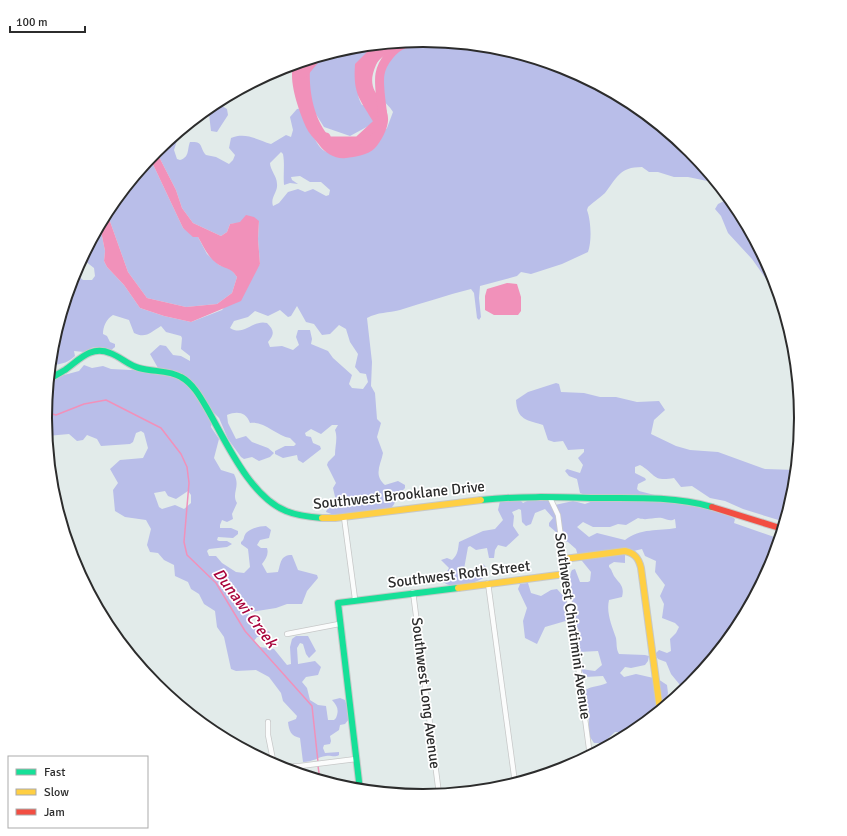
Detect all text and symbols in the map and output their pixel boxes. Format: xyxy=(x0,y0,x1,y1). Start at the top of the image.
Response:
scale bar xyxy=(10,8,85,34)
text: 100 m xyxy=(16,15,48,30)
street label: Southwest Brooklane Drive xyxy=(312,477,486,513)
street label: Southwest Chintimini Avenue xyxy=(551,532,595,720)
street label: Southwest Roth Street xyxy=(387,556,531,592)
water label: Dunawi Creek xyxy=(209,564,283,653)
street label: Southwest Long Avenue xyxy=(408,616,444,770)
legend xyxy=(8,756,148,828)
text: Fast xyxy=(44,765,65,780)
text: Slow xyxy=(44,785,69,800)
text: Jam xyxy=(44,805,65,820)

